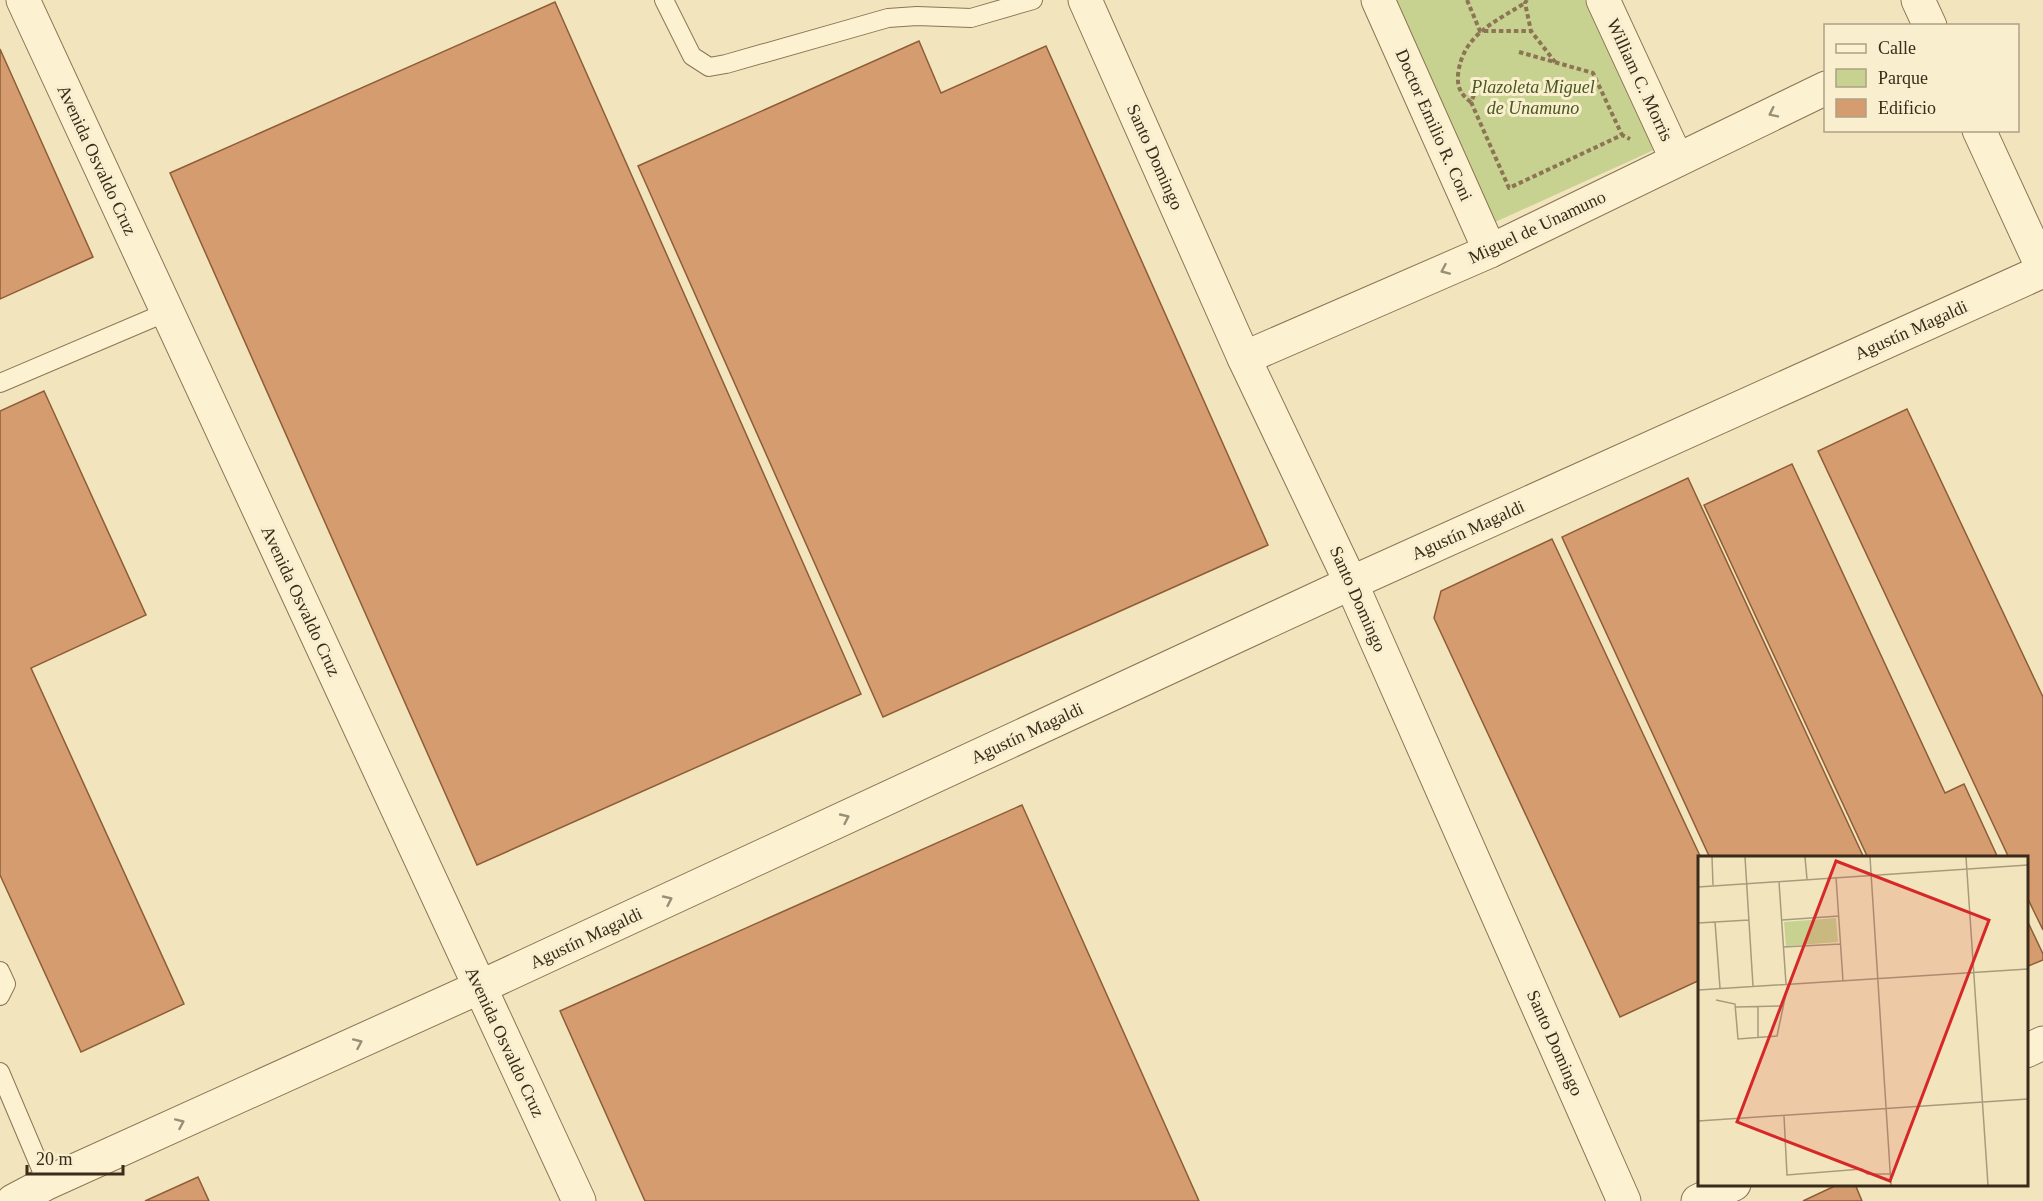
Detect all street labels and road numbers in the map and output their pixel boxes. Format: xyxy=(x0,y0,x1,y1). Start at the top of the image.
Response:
street label: William C. Morris xyxy=(1603,16,1677,144)
street label: Doctor Emilio R. Coni xyxy=(1392,46,1476,204)
street label: Avenida Osvaldo Cruz xyxy=(53,82,141,238)
street label: Santo Domingo xyxy=(1123,101,1187,213)
street label: Miguel de Unamuno xyxy=(1465,186,1609,268)
street label: Agustín Magaldi xyxy=(1851,296,1971,364)
street label: Agustín Magaldi xyxy=(1408,496,1528,564)
street label: Avenida Osvaldo Cruz xyxy=(257,523,345,679)
street label: Santo Domingo xyxy=(1326,543,1390,655)
street label: Agustín Magaldi xyxy=(968,698,1086,768)
street label: Agustín Magaldi xyxy=(527,903,645,973)
street label: Avenida Osvaldo Cruz xyxy=(461,964,549,1120)
street label: Santo Domingo xyxy=(1523,987,1587,1099)

